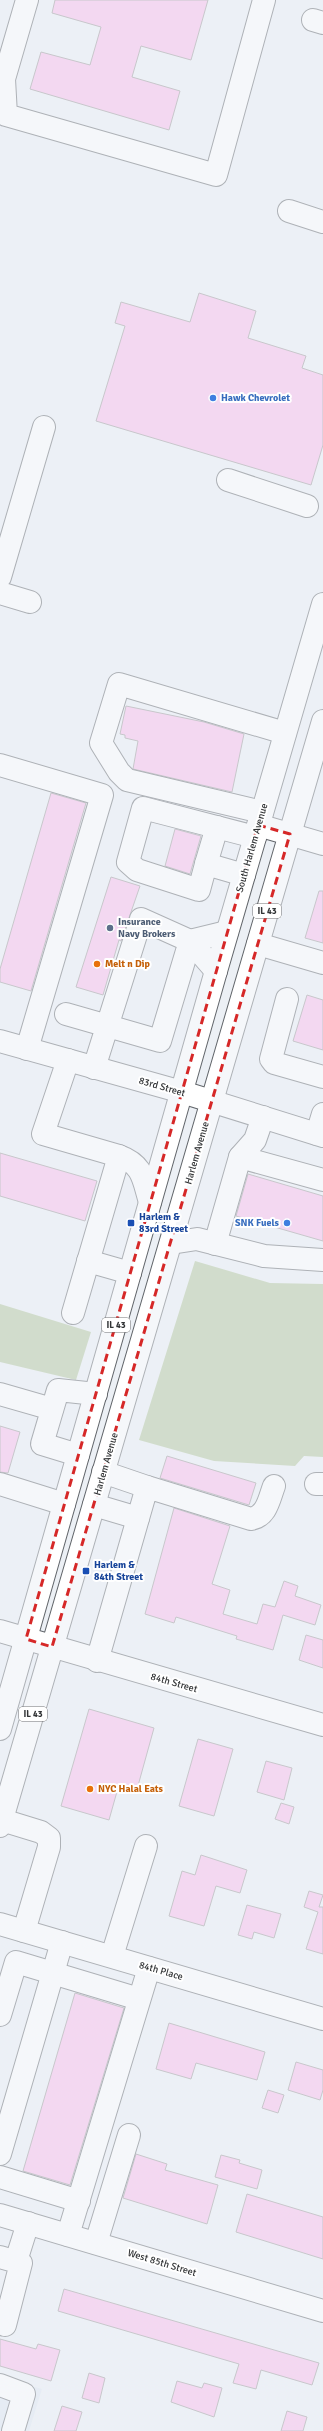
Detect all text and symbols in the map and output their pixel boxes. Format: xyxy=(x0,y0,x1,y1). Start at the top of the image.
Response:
place label: Hawk Chevrolet xyxy=(221,392,290,404)
marker: Hawk Chevrolet xyxy=(208,393,218,403)
street label: South Harlem Avenue xyxy=(234,802,270,894)
road number: IL 43 xyxy=(253,904,281,918)
place label: Insurance Navy Brokers xyxy=(118,916,176,940)
marker: Insurance Navy Brokers xyxy=(105,923,115,933)
place label: Melt n Dip xyxy=(105,958,151,970)
marker: Melt n Dip xyxy=(92,959,102,969)
street label: 83rd Street xyxy=(137,1075,187,1100)
street label: Harlem Avenue xyxy=(182,1120,212,1186)
place label: Harlem & 83rd Street xyxy=(139,1211,188,1235)
place label: SNK Fuels xyxy=(235,1217,280,1229)
marker: Harlem & 83rd Street xyxy=(126,1218,136,1228)
marker: SNK Fuels xyxy=(282,1218,292,1228)
road number: IL 43 xyxy=(102,1318,130,1332)
street label: Harlem Avenue xyxy=(91,1431,121,1497)
place label: Harlem & 84th Street xyxy=(94,1559,143,1583)
marker: Harlem & 84th Street xyxy=(81,1566,91,1576)
street label: 84th Street xyxy=(149,1671,199,1696)
road number: IL 43 xyxy=(19,1707,47,1721)
place label: NYC Halal Eats xyxy=(98,1783,164,1795)
marker: NYC Halal Eats xyxy=(85,1784,95,1794)
street label: 84th Place xyxy=(138,1959,184,1983)
street label: West 85th Street xyxy=(126,2247,198,2279)

